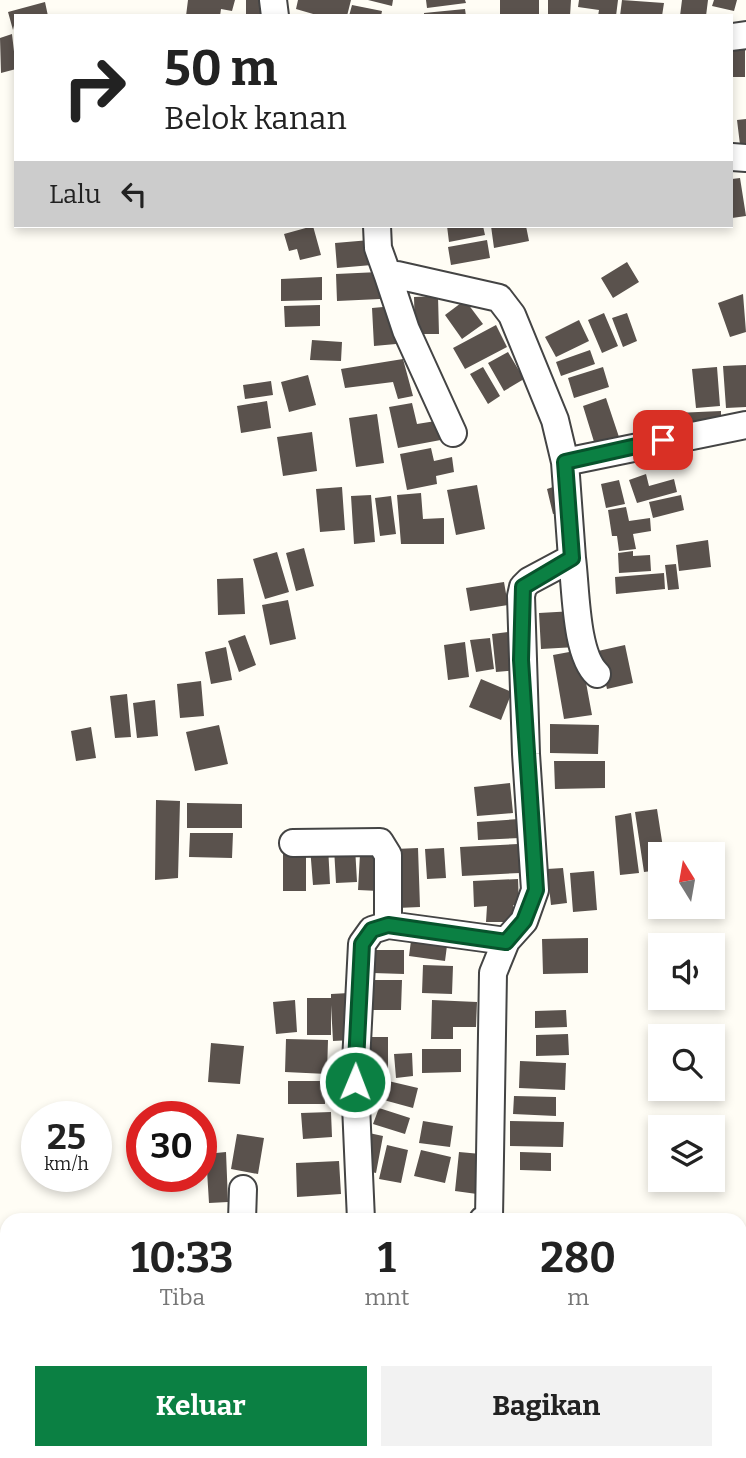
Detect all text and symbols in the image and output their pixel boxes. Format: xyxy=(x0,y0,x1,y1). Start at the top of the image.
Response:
text: 50 m xyxy=(164,39,277,98)
icon: right xyxy=(49,42,140,133)
text: Belok kanan xyxy=(164,99,347,137)
icon: left xyxy=(115,175,153,213)
text: Lalu xyxy=(49,179,101,210)
pin xyxy=(633,410,693,470)
icon: arrive xyxy=(644,421,682,459)
north arrow xyxy=(648,842,724,919)
map controls xyxy=(648,842,725,1192)
button: sound xyxy=(648,933,725,1010)
button: search xyxy=(648,1024,725,1101)
position arrow xyxy=(318,1045,392,1119)
speed limit sign: 30 xyxy=(126,1101,217,1192)
button: layers xyxy=(648,1115,725,1192)
text: 25 xyxy=(47,1116,86,1158)
text: km/h xyxy=(44,1153,89,1175)
text: 10:33 xyxy=(131,1233,233,1283)
text: 1 xyxy=(378,1233,396,1283)
text: 280 xyxy=(540,1233,616,1283)
text: Tiba xyxy=(159,1283,205,1311)
text: mnt xyxy=(364,1283,409,1311)
text: m xyxy=(567,1283,589,1311)
button: Keluar xyxy=(35,1366,367,1446)
button: Bagikan xyxy=(381,1366,712,1446)

